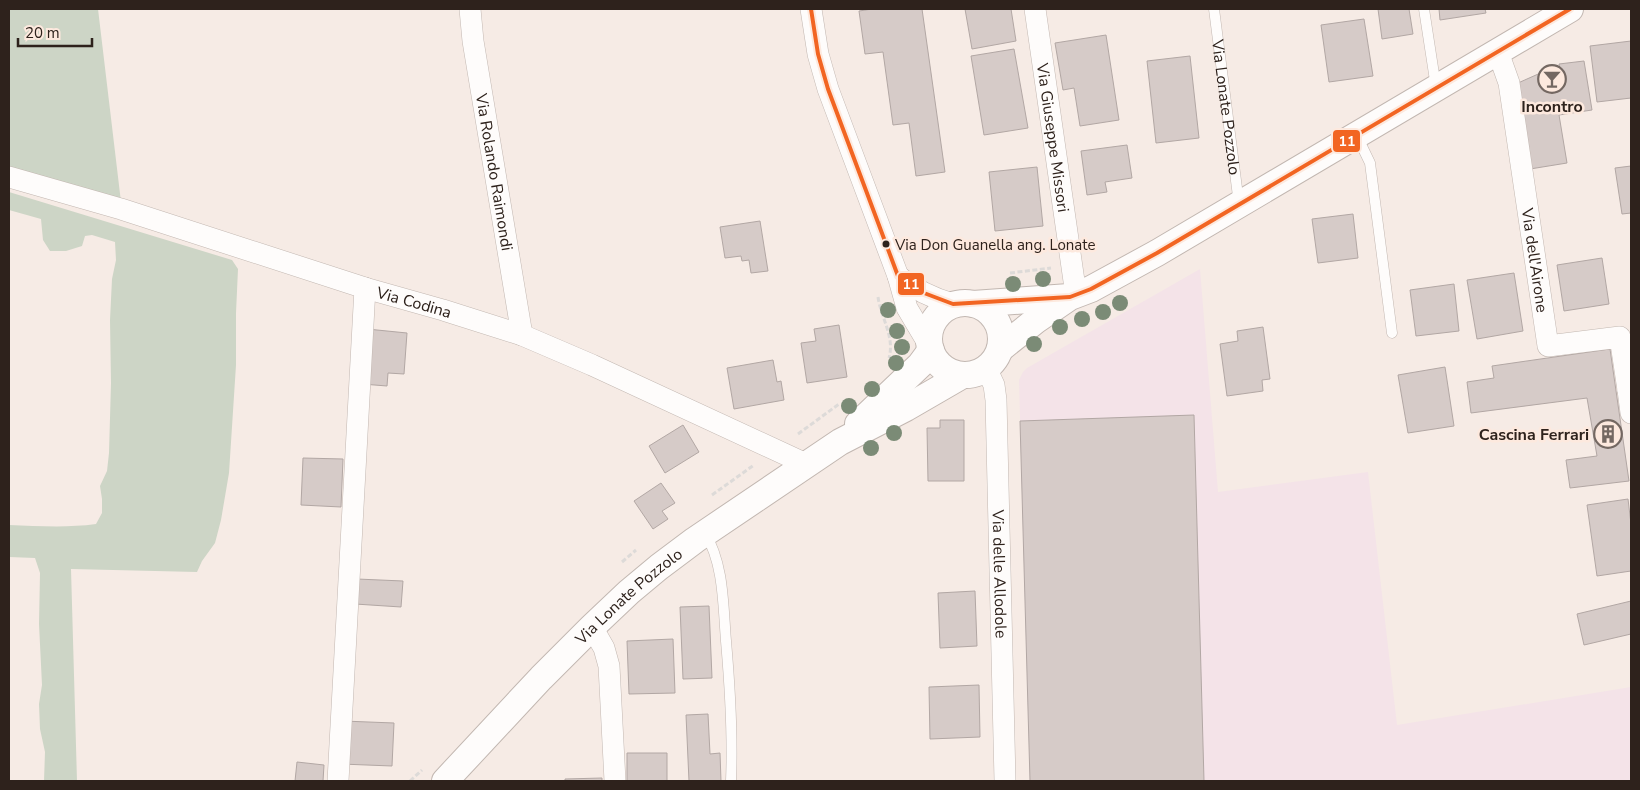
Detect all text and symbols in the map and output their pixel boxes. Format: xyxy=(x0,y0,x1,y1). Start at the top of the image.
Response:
scale bar xyxy=(18,15,91,47)
text: 20 m xyxy=(25,23,60,43)
street label: Via Lonate Pozzolo xyxy=(1206,37,1245,176)
street label: Via Giuseppe Missori xyxy=(1031,61,1074,214)
bar icon: Incontro xyxy=(1537,64,1567,94)
street label: Via Rolando Raimondi xyxy=(470,91,518,253)
place label: Incontro xyxy=(1521,96,1583,118)
line badge: 11 xyxy=(1332,129,1361,153)
text: 11 xyxy=(1339,132,1355,151)
street label: Via dell'Airone xyxy=(1516,206,1553,314)
place label: Via Don Guanella ang. Lonate xyxy=(894,235,1095,255)
marker: Via Don Guanella ang. Lonate xyxy=(881,239,891,249)
line badge: 11 xyxy=(897,272,925,296)
text: 11 xyxy=(903,275,919,294)
street label: Via Codina xyxy=(373,281,454,324)
building icon: Cascina Ferrari xyxy=(1593,419,1623,449)
place label: Cascina Ferrari xyxy=(1479,424,1589,446)
street label: Via delle Allodole xyxy=(987,508,1012,639)
street label: Via Lonate Pozzolo xyxy=(570,543,687,650)

